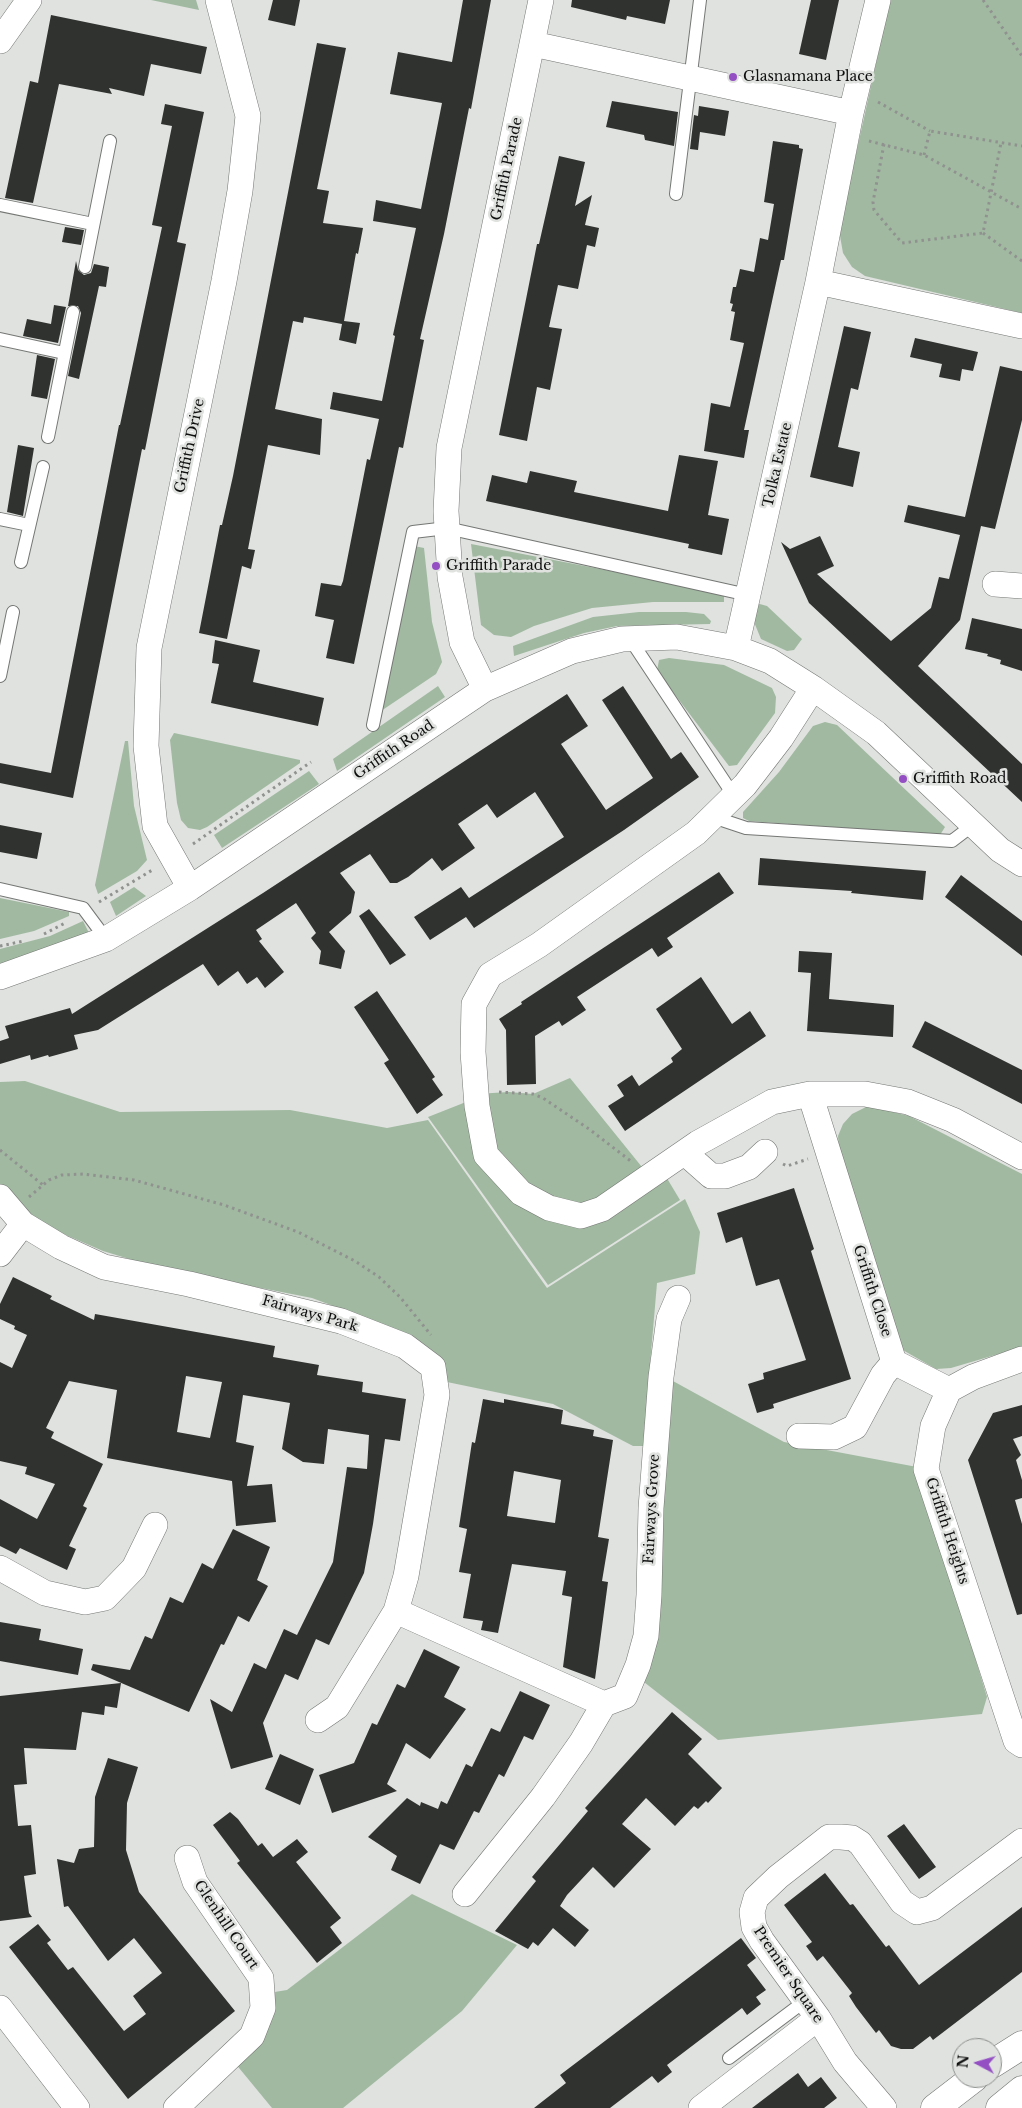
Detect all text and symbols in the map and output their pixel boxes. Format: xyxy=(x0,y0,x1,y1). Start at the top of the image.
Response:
place label: Glasnamana Place xyxy=(743,69,873,85)
marker: Glasnamana Place xyxy=(727,71,739,83)
street label: Griffith Parade xyxy=(488,116,526,222)
street label: Griffith Drive xyxy=(172,397,208,495)
street label: Tolka Estate xyxy=(760,421,796,509)
place label: Griffith Parade xyxy=(446,558,551,574)
marker: Griffith Parade xyxy=(430,560,442,572)
street label: Griffith Road xyxy=(351,717,437,783)
place label: Griffith Road xyxy=(913,771,1006,787)
marker: Griffith Road xyxy=(897,773,909,785)
street label: Griffith Close xyxy=(849,1243,895,1339)
street label: Fairways Park xyxy=(260,1292,360,1336)
street label: Fairways Grove xyxy=(641,1453,663,1565)
street label: Griffith Heights xyxy=(922,1475,972,1587)
street label: Glenhill Court xyxy=(190,1877,262,1973)
street label: Premier Square xyxy=(750,1924,826,2026)
north arrow xyxy=(952,2038,1002,2088)
text: N xyxy=(953,2054,973,2069)

